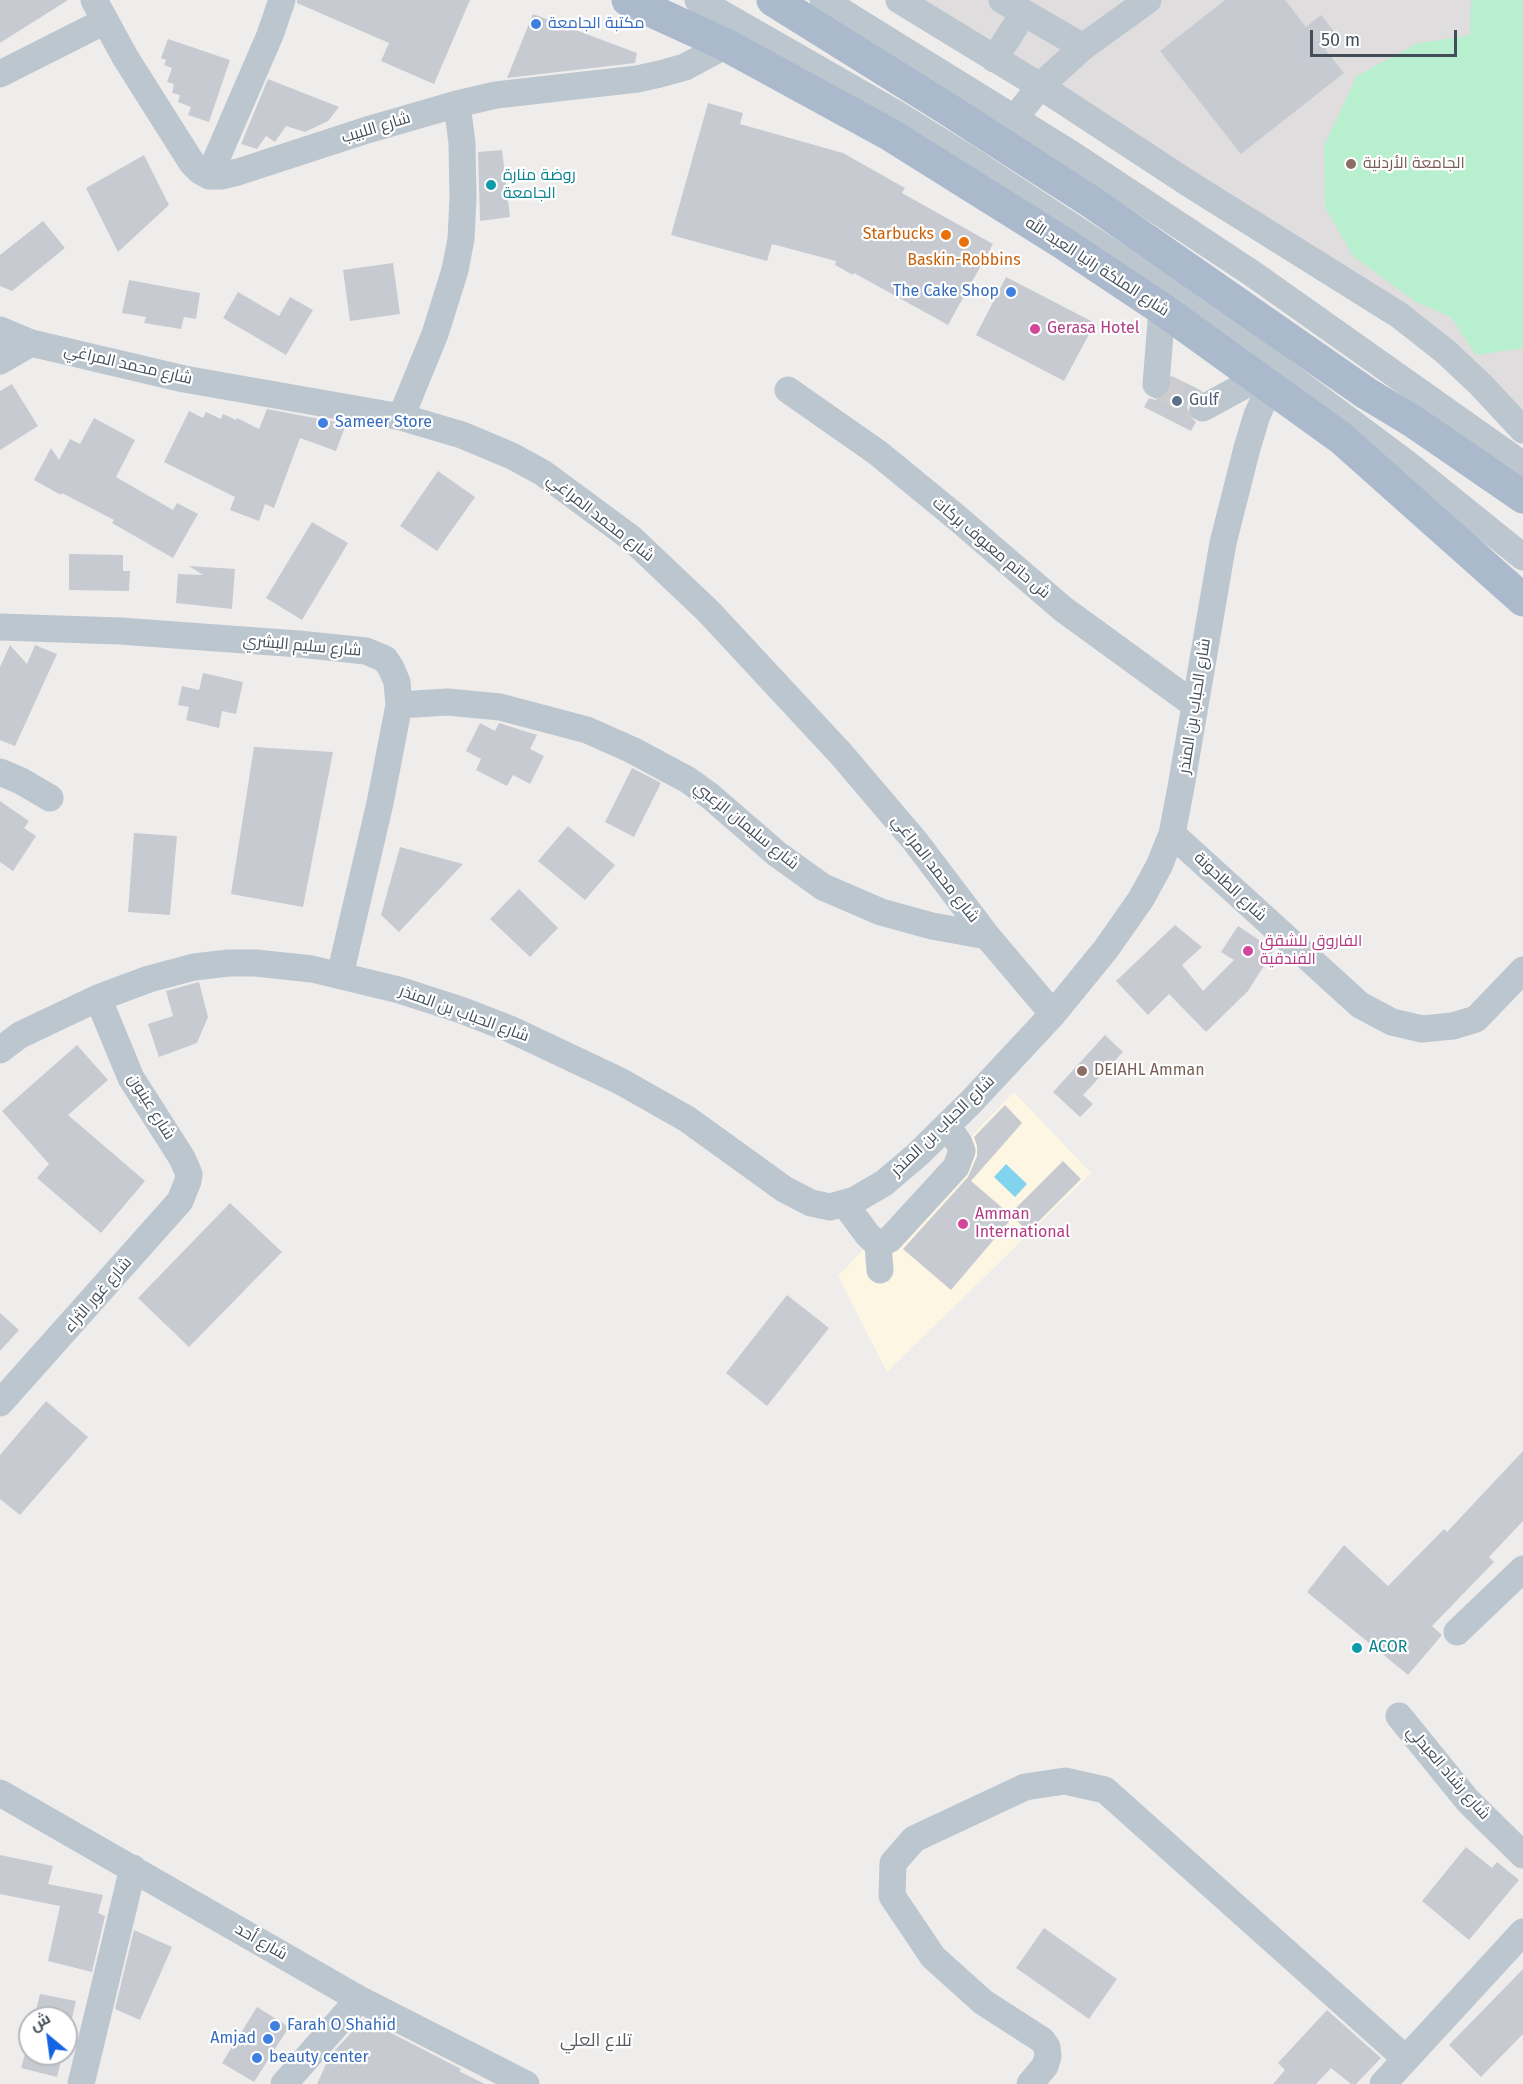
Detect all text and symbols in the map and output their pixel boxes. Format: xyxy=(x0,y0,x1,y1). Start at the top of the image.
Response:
place label: مكتبة الجامعة xyxy=(548,14,644,34)
marker: مكتبة الجامعة xyxy=(529,17,543,31)
scale bar xyxy=(1313,18,1460,56)
text: 50 m xyxy=(1321,29,1360,51)
street label: شارع اللبيب xyxy=(339,108,413,148)
place label: الجامعة الأردنية xyxy=(1363,154,1465,174)
marker: الجامعة الأردنية xyxy=(1344,157,1358,171)
place label: روضة منارة الجامعة xyxy=(503,166,576,204)
marker: روضة منارة الجامعة xyxy=(484,178,498,192)
street label: شارع الملكة رانيا العبد الله xyxy=(1021,213,1173,321)
place label: Starbucks xyxy=(863,225,934,245)
marker: Starbucks xyxy=(939,228,953,242)
marker: Baskin-Robbins xyxy=(957,235,971,249)
place label: Baskin-Robbins xyxy=(907,251,1021,271)
place label: The Cake Shop xyxy=(893,282,999,302)
marker: The Cake Shop xyxy=(1004,285,1018,299)
place label: Gerasa Hotel xyxy=(1047,319,1139,339)
marker: Gerasa Hotel xyxy=(1028,322,1042,336)
street label: شارع محمد المراغي xyxy=(62,341,194,389)
place label: Gulf xyxy=(1189,391,1218,411)
marker: Gulf xyxy=(1170,394,1184,408)
place label: Sameer Store xyxy=(335,413,432,433)
marker: Sameer Store xyxy=(316,416,330,430)
street label: شارع محمد المراغي xyxy=(542,470,658,566)
street label: ش حاتم معيوف بركات xyxy=(928,493,1054,603)
street label: شارع سليم البشري xyxy=(242,631,362,661)
street label: شارع الحباب بن المنذر xyxy=(1175,637,1215,775)
street label: شارع سليمان الزعبي xyxy=(690,778,802,874)
street label: شارع محمد المراغي xyxy=(887,811,983,927)
street label: شارع الطاحونة xyxy=(1190,849,1270,925)
place label: الفاروق للشقق الفندقية xyxy=(1260,932,1362,970)
marker: الفاروق للشقق الفندقية xyxy=(1241,944,1255,958)
street label: شارع الحباب بن المنذر xyxy=(397,982,531,1046)
place label: DEIAHL Amman xyxy=(1094,1061,1205,1081)
marker: DEIAHL Amman xyxy=(1075,1064,1089,1078)
street label: شارع عينون xyxy=(123,1071,179,1143)
street label: شارع الحباب بن المنذر xyxy=(887,1072,999,1180)
place label: Amman International xyxy=(975,1205,1070,1243)
marker: Amman International xyxy=(956,1217,970,1231)
street label: شارع غور الثراء xyxy=(60,1253,136,1337)
place label: ACOR xyxy=(1369,1638,1407,1658)
marker: ACOR xyxy=(1350,1641,1364,1655)
street label: شارع رشاد العبدلي xyxy=(1402,1722,1494,1824)
street label: شارع أحد xyxy=(232,1919,290,1965)
north arrow xyxy=(18,2006,78,2066)
text: ش xyxy=(26,2008,54,2035)
place label: Farah O Shahid xyxy=(287,2016,396,2036)
marker: Farah O Shahid xyxy=(268,2019,282,2033)
place label: Amjad xyxy=(210,2029,256,2049)
district label: تلاع العلي xyxy=(560,2030,632,2052)
marker: Amjad xyxy=(261,2032,275,2046)
place label: beauty center xyxy=(269,2048,369,2068)
marker: beauty center xyxy=(250,2051,264,2065)

